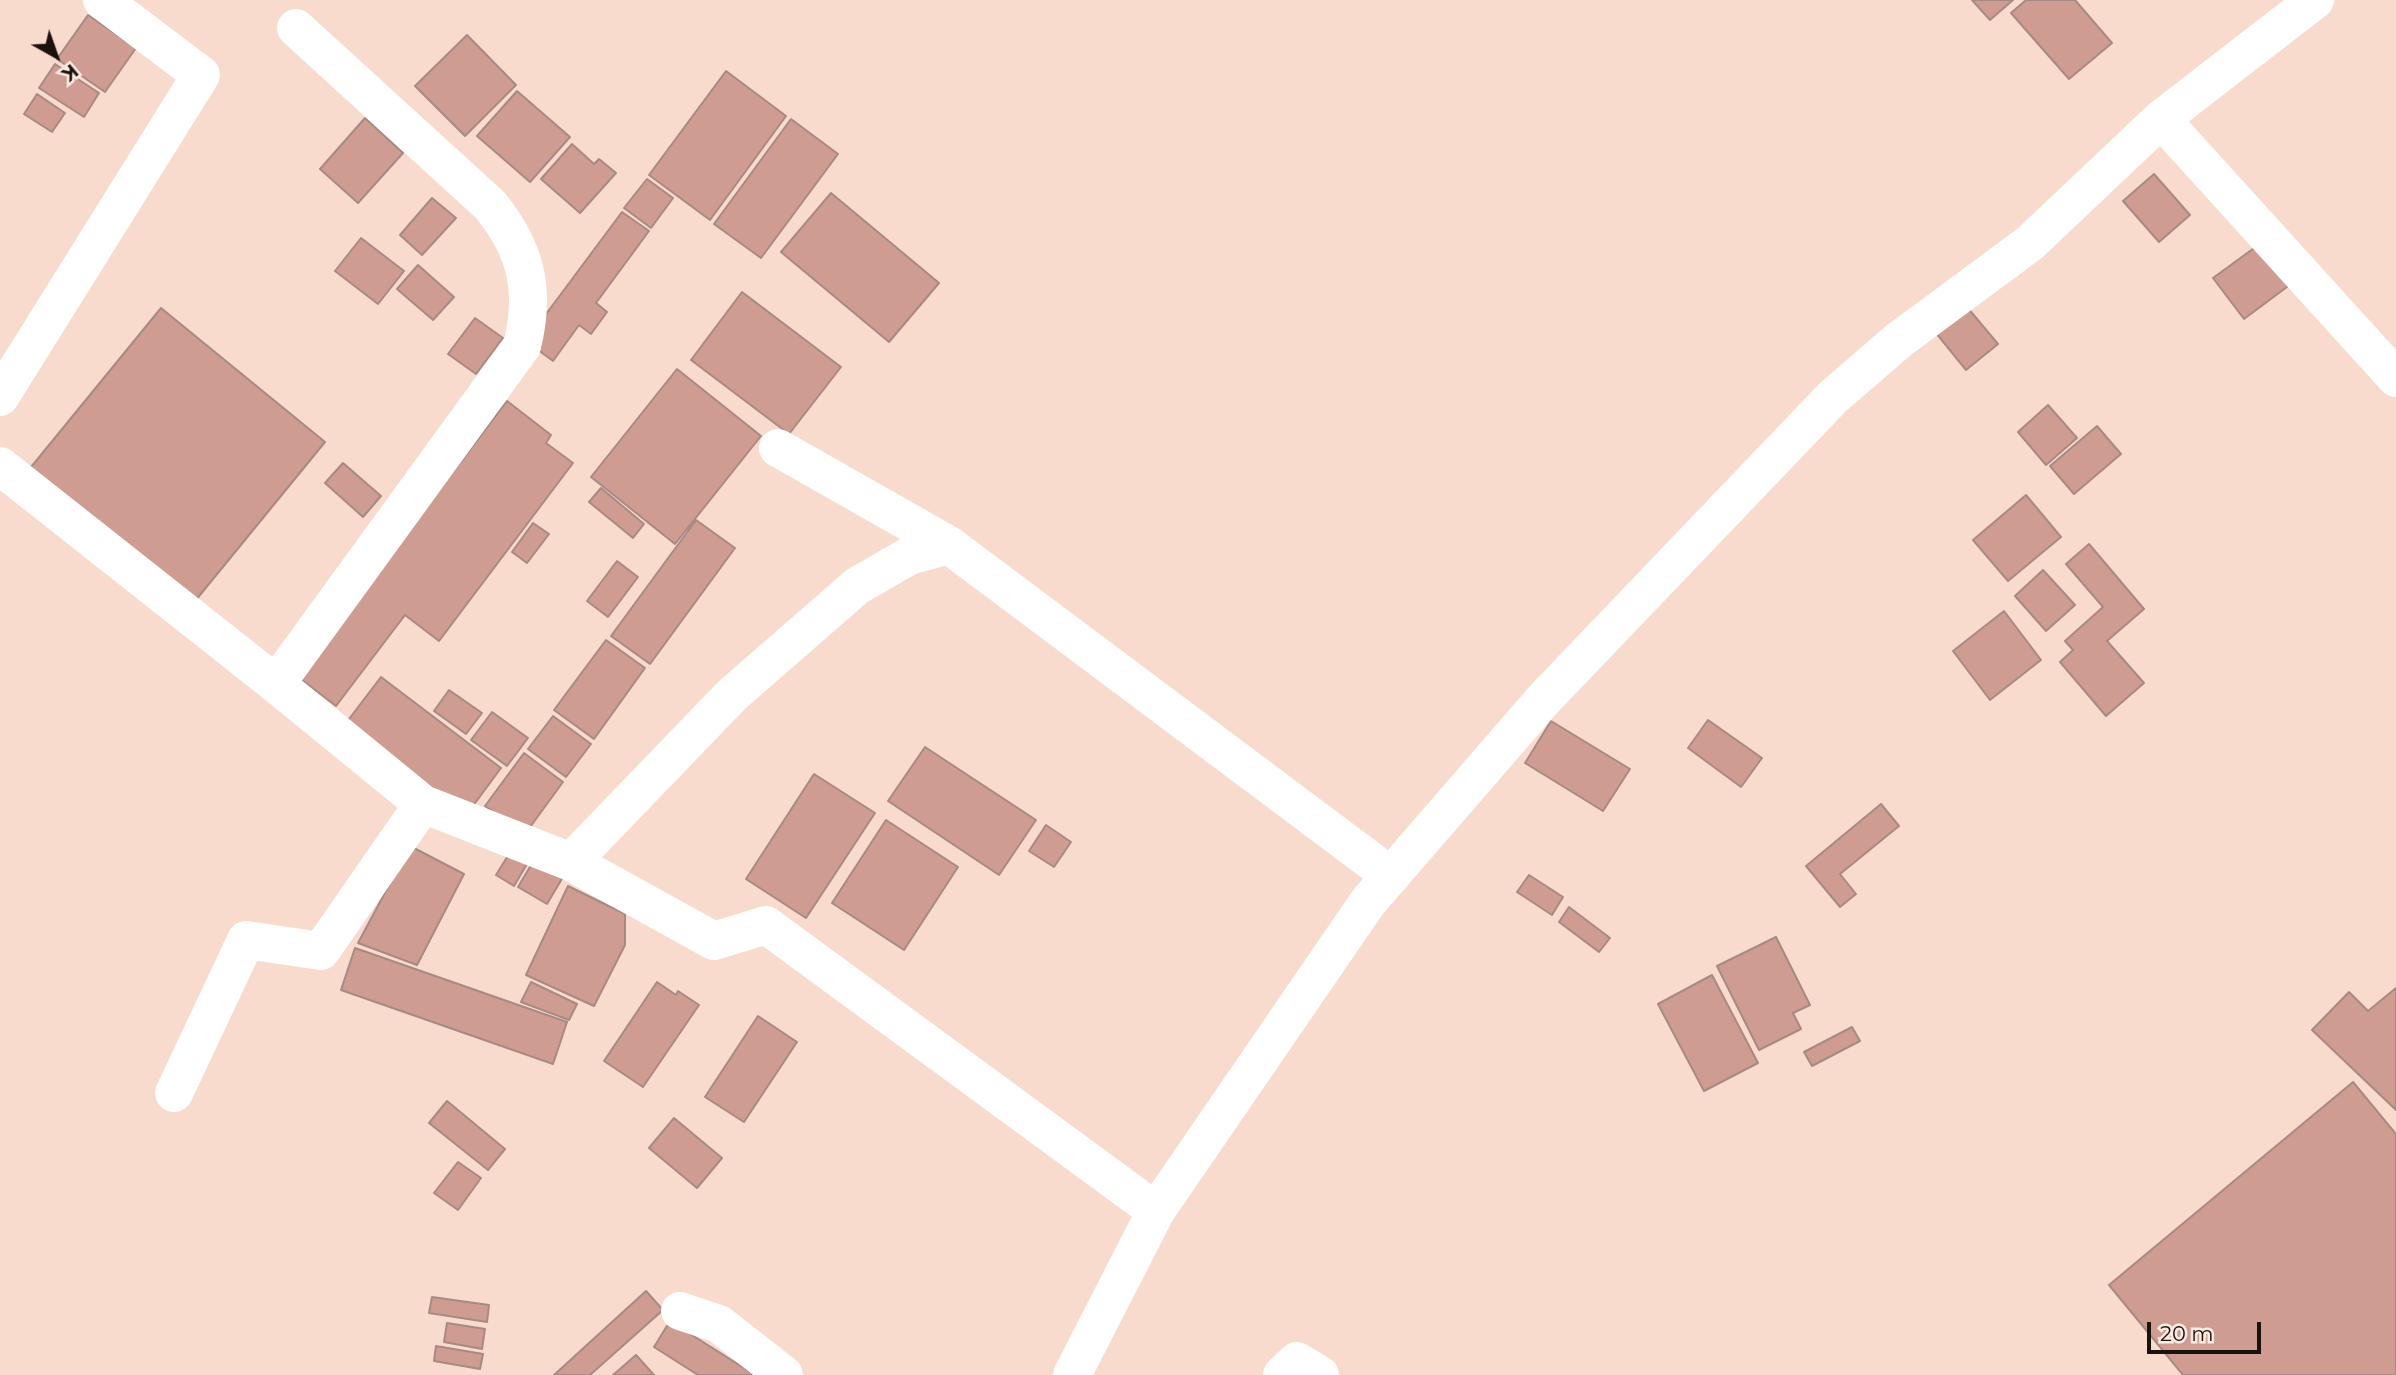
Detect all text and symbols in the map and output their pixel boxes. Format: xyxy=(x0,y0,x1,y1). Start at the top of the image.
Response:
north arrow xyxy=(21,21,91,91)
text: K xyxy=(57,59,83,86)
scale bar xyxy=(2151,1308,2265,1352)
text: 20 m xyxy=(2160,1321,2214,1346)

